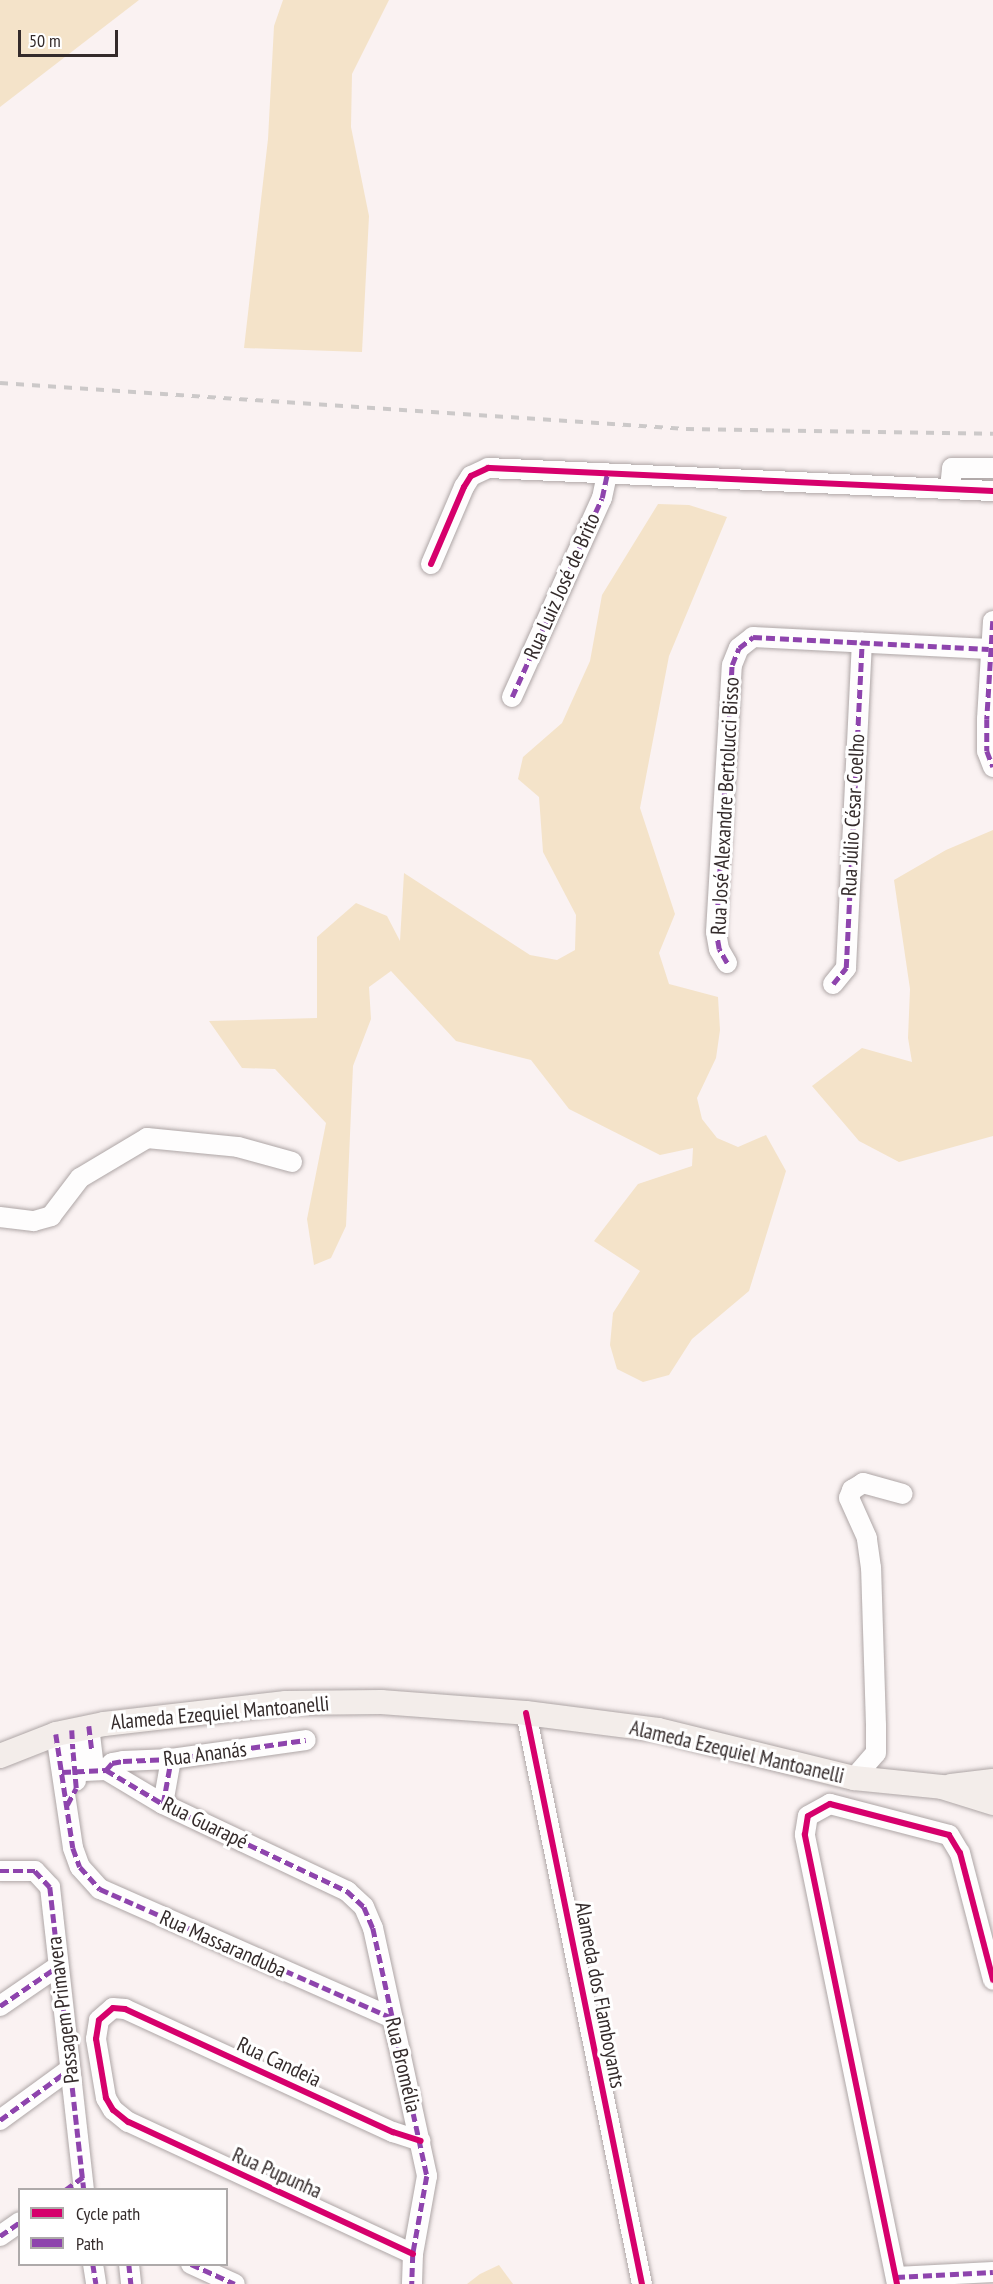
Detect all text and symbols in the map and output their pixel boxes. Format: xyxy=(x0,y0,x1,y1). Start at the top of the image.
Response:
scale bar xyxy=(21,18,122,56)
text: 50 m xyxy=(29,29,61,52)
street label: Rua Luiz José de Brito xyxy=(518,509,606,663)
street label: Rua José Alexandre Bertolucci Bisso xyxy=(706,676,744,936)
street label: Rua Júlio César Coelho xyxy=(836,733,870,897)
street label: Alameda Ezequiel Mantoanelli xyxy=(110,1691,330,1735)
street label: Alameda Ezequiel Mantoanelli xyxy=(627,1715,847,1789)
street label: Rua Ananás xyxy=(162,1736,248,1772)
street label: Rua Guarapé xyxy=(158,1792,252,1854)
street label: Alameda dos Flamboyants xyxy=(570,1900,630,2090)
street label: Rua Massaranduba xyxy=(156,1905,290,1983)
street label: Passagem Primavera xyxy=(41,1935,85,2085)
street label: Rua Bromélia xyxy=(380,2015,426,2115)
street label: Rua Candeia xyxy=(233,2032,325,2092)
street label: Rua Pupunha xyxy=(228,2142,326,2204)
legend xyxy=(18,2188,228,2266)
text: Cycle path xyxy=(76,2202,140,2225)
text: Path xyxy=(76,2232,104,2255)

